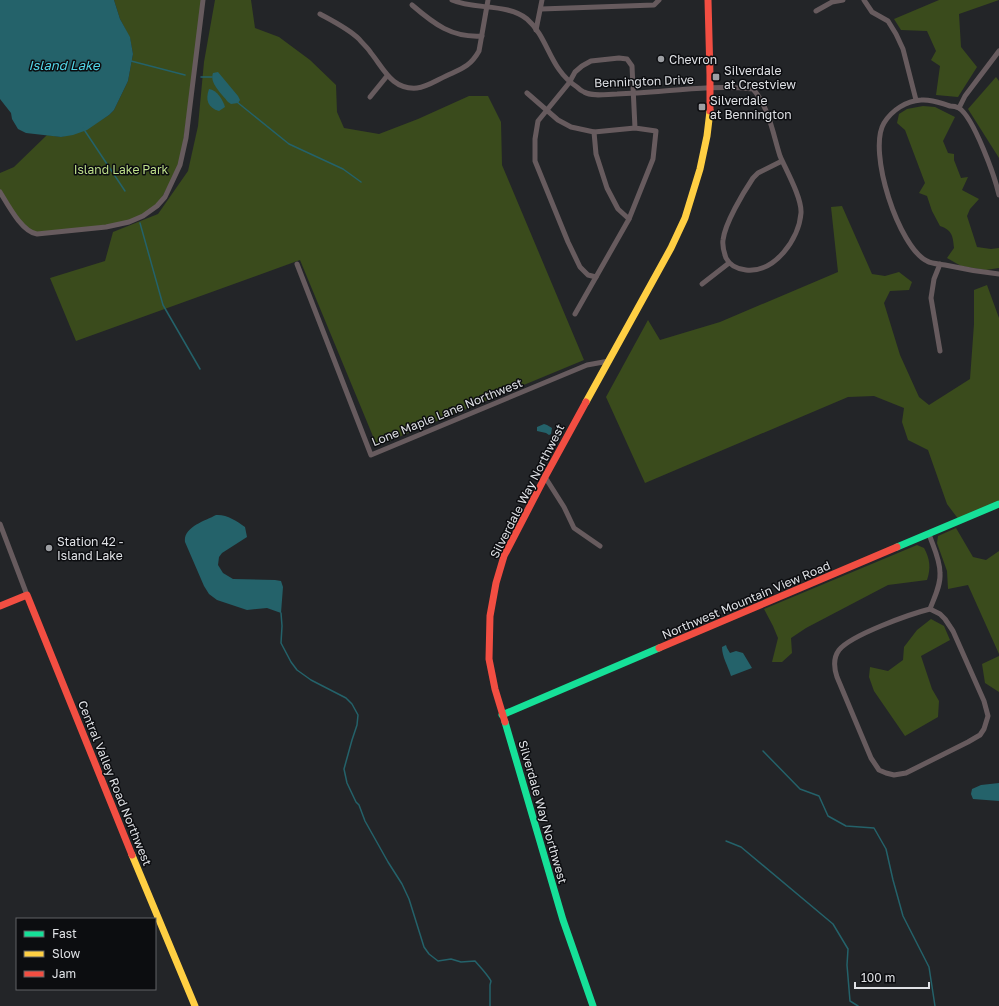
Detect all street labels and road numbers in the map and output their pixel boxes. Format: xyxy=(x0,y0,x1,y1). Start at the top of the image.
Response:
street label: Bennington Drive xyxy=(594,72,694,90)
street label: Lone Maple Lane Northwest xyxy=(369,375,525,449)
street label: Silverdale Way Northwest xyxy=(487,421,568,561)
street label: Northwest Mountain View Road xyxy=(660,558,832,642)
street label: Central Valley Road Northwest xyxy=(75,698,155,868)
street label: Silverdale Way Northwest xyxy=(515,738,571,886)

